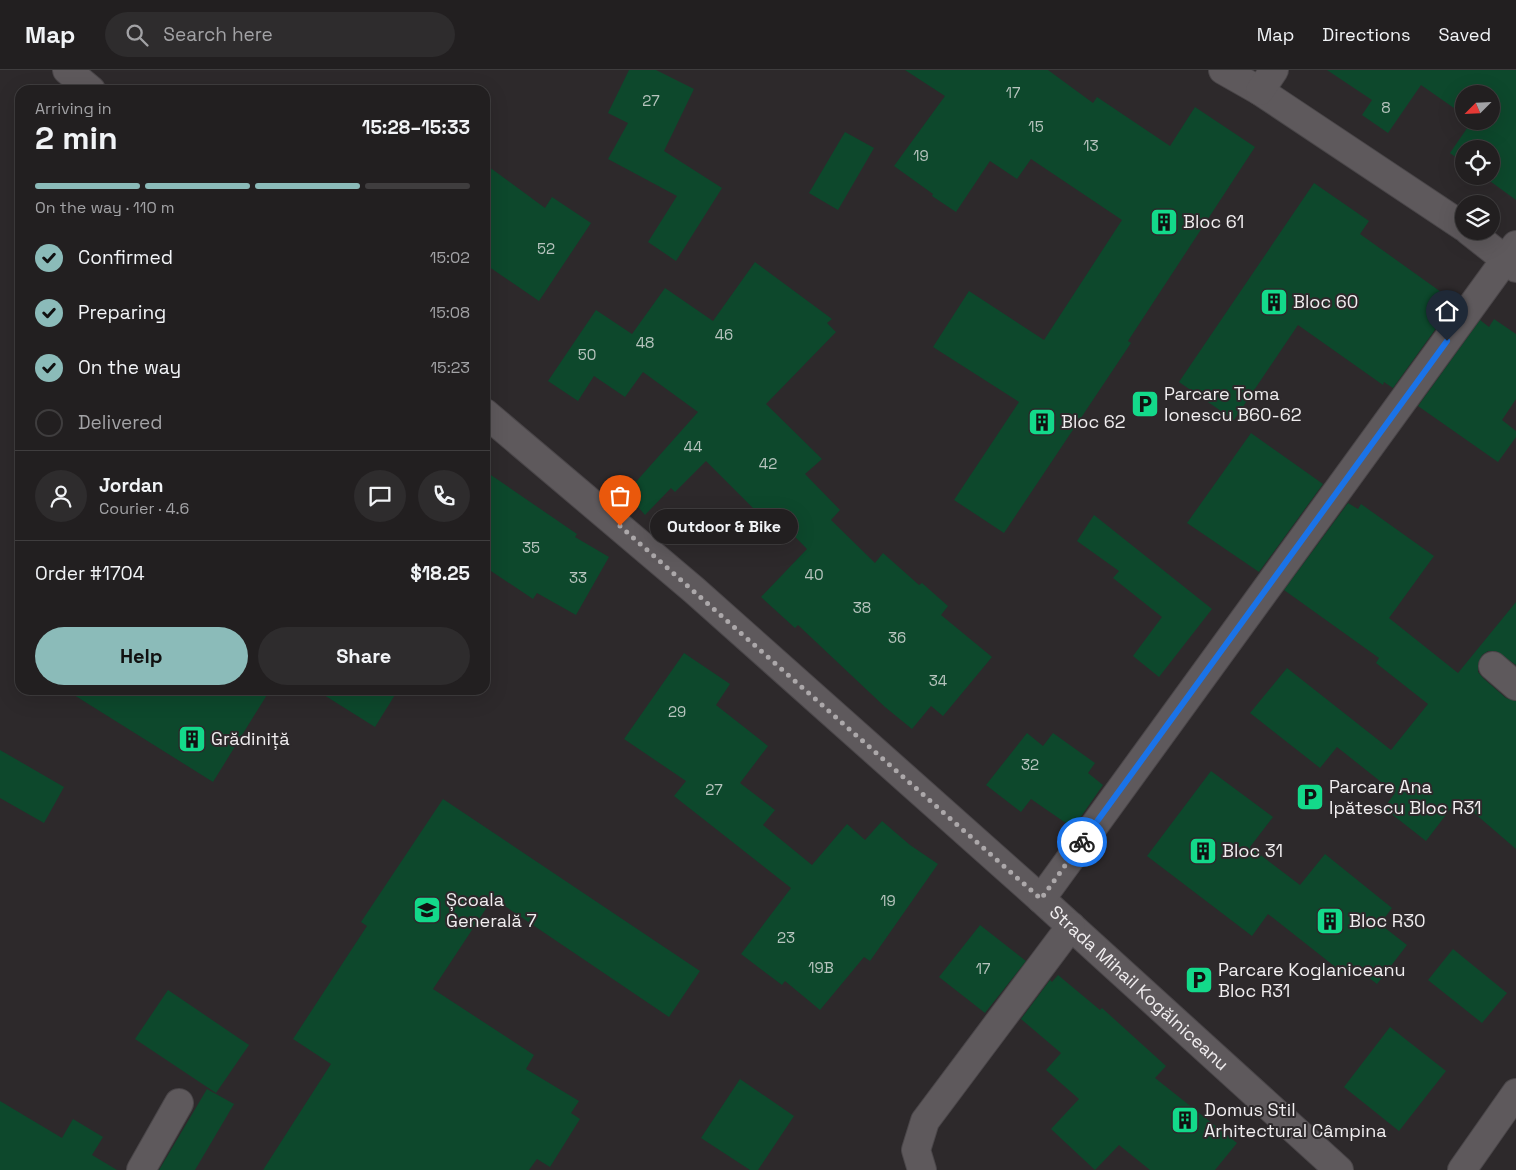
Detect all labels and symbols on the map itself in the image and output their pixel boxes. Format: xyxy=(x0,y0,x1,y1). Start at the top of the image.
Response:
house number: 17 xyxy=(1006,83,1020,102)
north arrow xyxy=(1455,85,1500,130)
house number: 27 xyxy=(642,91,660,110)
house number: 8 xyxy=(1381,98,1391,117)
house number: 15 xyxy=(1028,117,1044,136)
house number: 13 xyxy=(1083,136,1099,155)
house number: 19 xyxy=(913,146,929,165)
building icon: Bloc 61 xyxy=(1149,207,1179,237)
place label: Bloc 61 xyxy=(1183,210,1244,233)
house number: 52 xyxy=(537,239,555,258)
building icon: Bloc 60 xyxy=(1259,287,1289,317)
place label: Bloc 60 xyxy=(1293,290,1358,313)
pin xyxy=(1426,290,1468,341)
house number: 46 xyxy=(715,325,733,344)
house number: 48 xyxy=(636,333,654,352)
house number: 50 xyxy=(578,345,596,364)
place label: Parcare Toma Ionescu B60-62 xyxy=(1164,382,1302,426)
parking icon: Parcare Toma Ionescu B60-62 xyxy=(1130,389,1160,419)
building icon: Bloc 62 xyxy=(1027,407,1057,437)
place label: Bloc 62 xyxy=(1061,410,1126,433)
house number: 44 xyxy=(684,437,702,456)
house number: 42 xyxy=(759,454,777,473)
pin xyxy=(599,475,641,526)
callout: Outdoor & Bike xyxy=(650,508,798,544)
house number: 35 xyxy=(522,538,540,557)
house number: 40 xyxy=(805,565,824,584)
house number: 33 xyxy=(569,568,587,587)
house number: 38 xyxy=(853,598,871,617)
house number: 36 xyxy=(888,628,906,647)
house number: 34 xyxy=(929,671,947,690)
house number: 29 xyxy=(668,702,686,721)
building icon: Grădiniță xyxy=(177,724,207,754)
place label: Grădiniță xyxy=(211,727,290,750)
house number: 32 xyxy=(1021,755,1039,774)
place label: Parcare Ana Ipătescu Bloc R31 xyxy=(1329,775,1482,819)
house number: 27 xyxy=(705,780,723,799)
parking icon: Parcare Ana Ipătescu Bloc R31 xyxy=(1295,782,1325,812)
courier xyxy=(1057,817,1107,867)
building icon: Bloc 31 xyxy=(1188,836,1218,866)
place label: Bloc 31 xyxy=(1222,839,1283,862)
place label: Școala Generală 7 xyxy=(446,888,537,932)
house number: 19 xyxy=(880,891,896,910)
school or university icon: Școala Generală 7 xyxy=(412,895,442,925)
street label: Strada Mihail Kogălniceanu xyxy=(1045,900,1234,1075)
building icon: Bloc R30 xyxy=(1315,906,1345,936)
place label: Bloc R30 xyxy=(1349,909,1426,932)
house number: 23 xyxy=(777,928,795,947)
house number: 19B xyxy=(808,958,834,977)
place label: Parcare Koglaniceanu Bloc R31 xyxy=(1218,958,1405,1002)
house number: 17 xyxy=(976,959,990,978)
parking icon: Parcare Koglaniceanu Bloc R31 xyxy=(1184,965,1214,995)
place label: Domus Stil Arhitectural Câmpina xyxy=(1204,1098,1387,1142)
building icon: Domus Stil Arhitectural Câmpina xyxy=(1170,1105,1200,1135)

